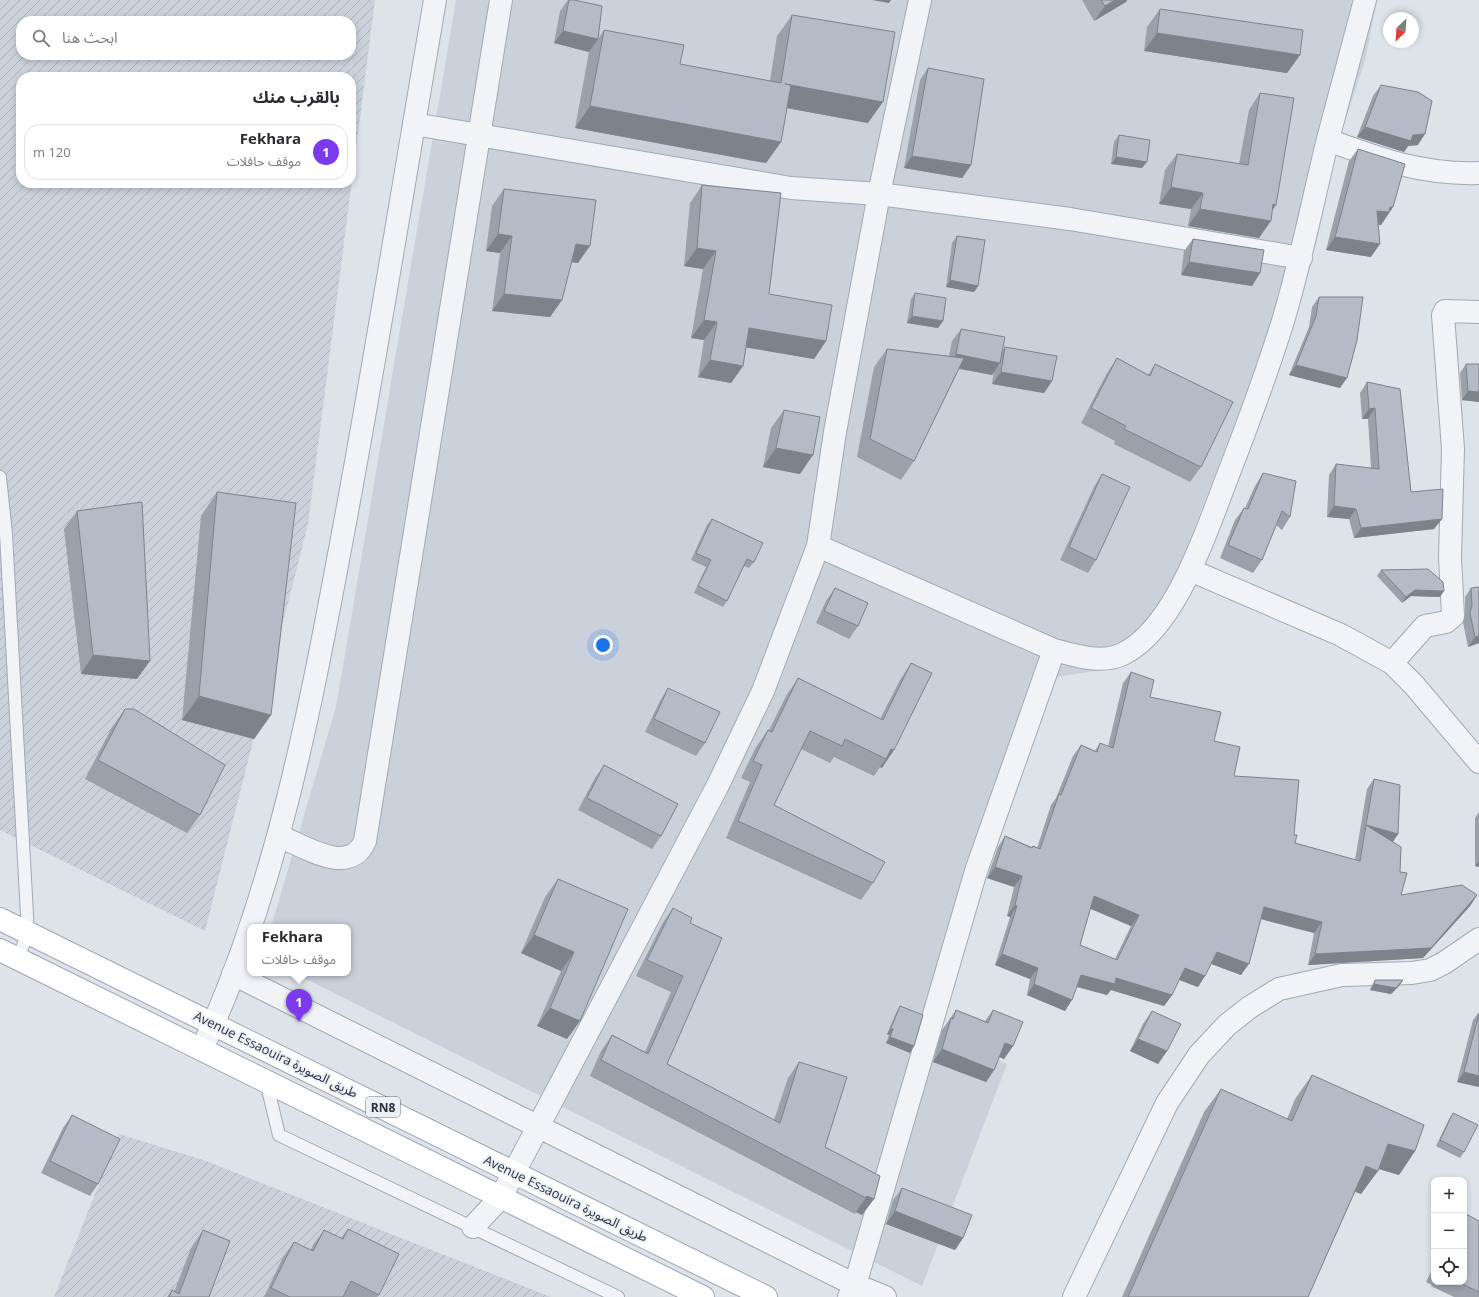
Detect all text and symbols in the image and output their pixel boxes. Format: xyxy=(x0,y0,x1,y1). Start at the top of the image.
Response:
north arrow xyxy=(1383,12,1419,48)
search box xyxy=(16,16,356,60)
icon: search xyxy=(30,27,52,49)
text: ابحث هنا xyxy=(62,27,118,47)
text: بالقرب منك xyxy=(253,85,340,108)
text: Fekhara xyxy=(240,128,301,148)
text: 120 m xyxy=(33,143,71,161)
text: 1 xyxy=(322,143,330,161)
text: موقف حافلات xyxy=(227,152,301,170)
your location xyxy=(593,635,613,655)
popup xyxy=(247,924,351,976)
text: Fekhara xyxy=(262,926,323,946)
text: موقف حافلات xyxy=(262,950,336,968)
pin: 1 xyxy=(286,989,312,1022)
street label: Avenue Essaouira طريق الصويرة xyxy=(191,1006,361,1102)
road number: RN8 xyxy=(366,1097,400,1117)
street label: Avenue Essaouira طريق الصويرة xyxy=(481,1150,651,1246)
map controls xyxy=(1431,1177,1467,1285)
button: + xyxy=(1431,1177,1467,1213)
button: − xyxy=(1431,1213,1467,1249)
button: locate xyxy=(1431,1249,1467,1285)

